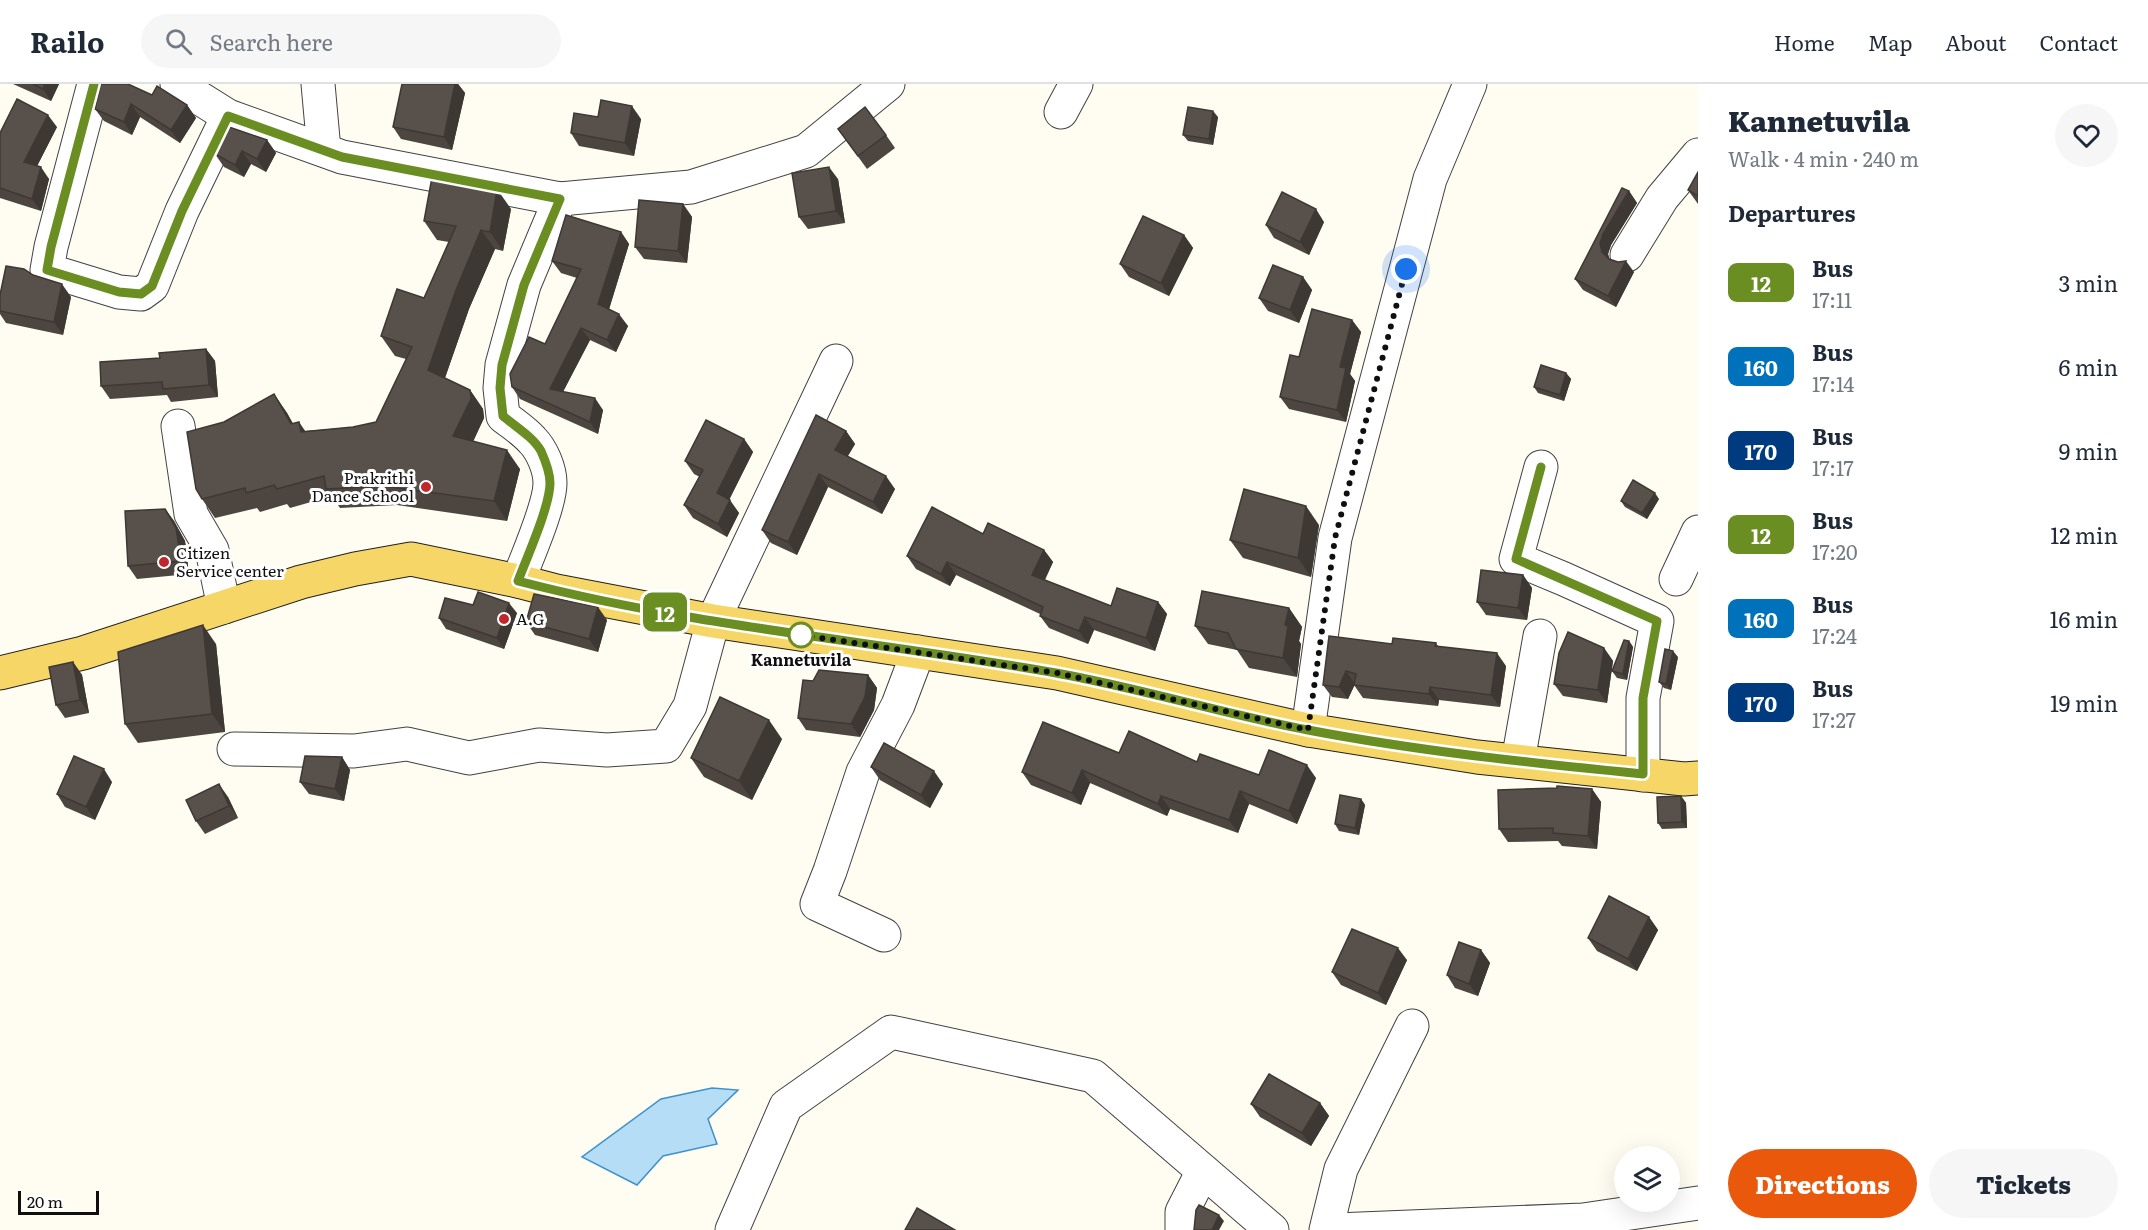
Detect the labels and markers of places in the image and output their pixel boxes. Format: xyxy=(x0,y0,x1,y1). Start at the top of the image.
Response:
place label: Prakrithi Dance School xyxy=(312,465,414,507)
marker: Prakrithi Dance School xyxy=(419,480,433,494)
place label: Citizen Service center xyxy=(176,540,284,582)
marker: Citizen Service center xyxy=(157,555,171,569)
place label: A.G xyxy=(516,606,545,630)
marker: A.G xyxy=(497,612,511,626)
marker: Kannetuvila xyxy=(788,622,814,648)
place label: Kannetuvila xyxy=(751,647,852,671)

